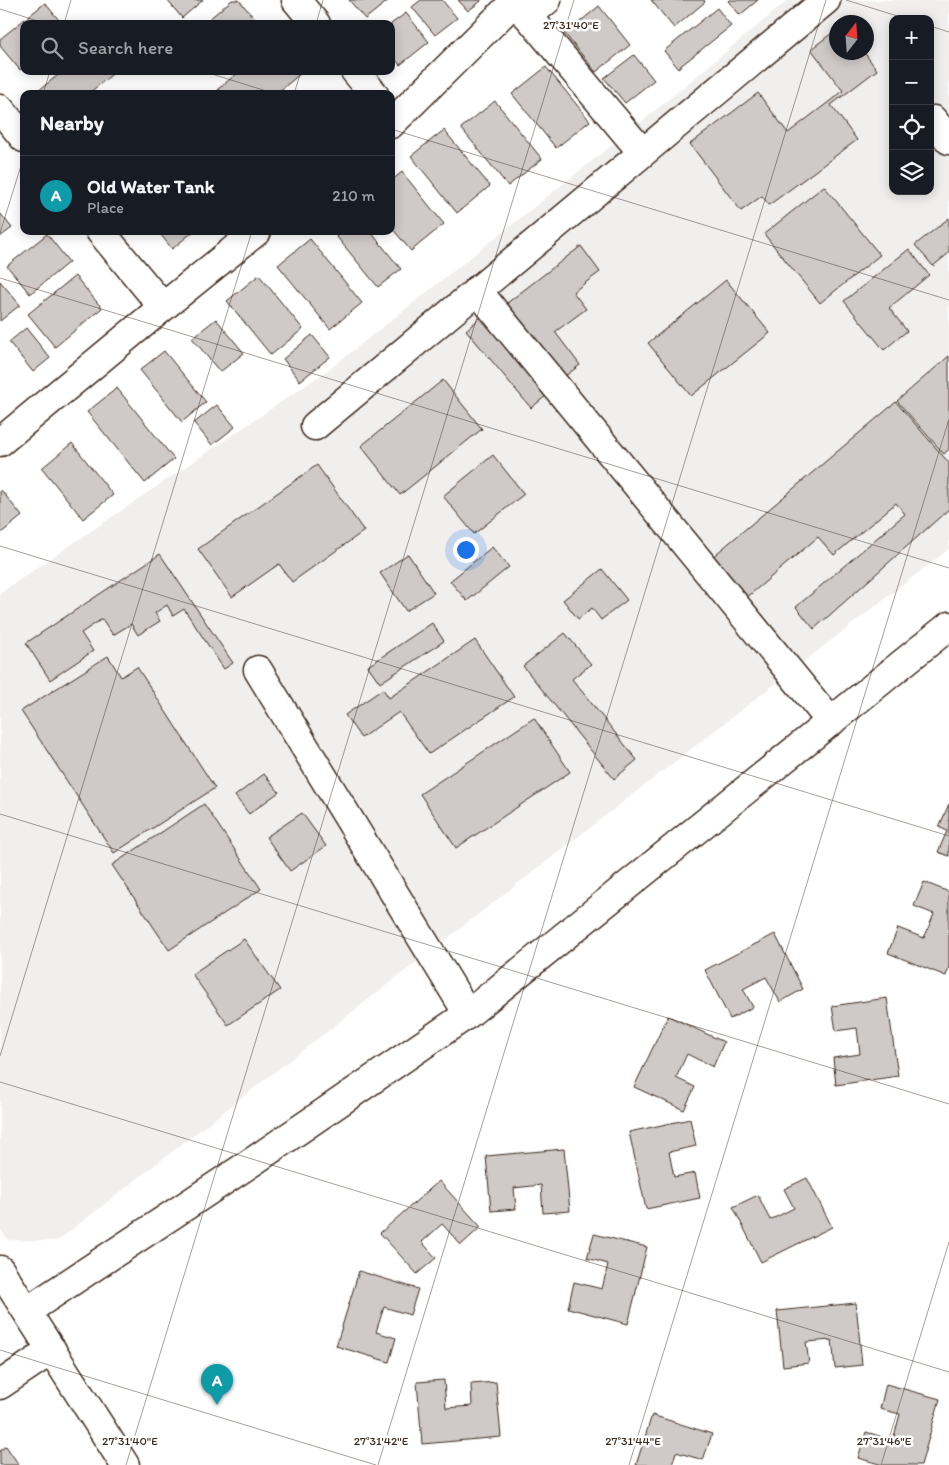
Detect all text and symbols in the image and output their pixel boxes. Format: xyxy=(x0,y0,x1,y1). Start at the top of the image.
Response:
north arrow xyxy=(829,15,874,60)
map controls xyxy=(889,15,934,195)
button: + xyxy=(889,15,934,60)
text: 27°31'40"E xyxy=(543,18,599,32)
search box xyxy=(20,20,395,75)
icon: search xyxy=(38,34,66,62)
text: Search here xyxy=(78,36,173,59)
button: − xyxy=(889,60,934,105)
button: locate xyxy=(889,105,934,150)
text: Nearby xyxy=(40,110,104,135)
button: layers xyxy=(889,150,934,195)
text: Old Water Tank xyxy=(87,175,215,198)
text: A xyxy=(51,186,61,205)
text: 210 m xyxy=(332,186,375,205)
text: Place xyxy=(87,198,124,217)
your location xyxy=(453,537,479,563)
pin: A xyxy=(201,1364,233,1405)
text: 27°31'40"E xyxy=(102,1434,158,1448)
text: 27°31'42"E xyxy=(354,1434,409,1448)
text: 27°31'44"E xyxy=(605,1434,661,1448)
text: 27°31'46"E xyxy=(857,1434,912,1448)

